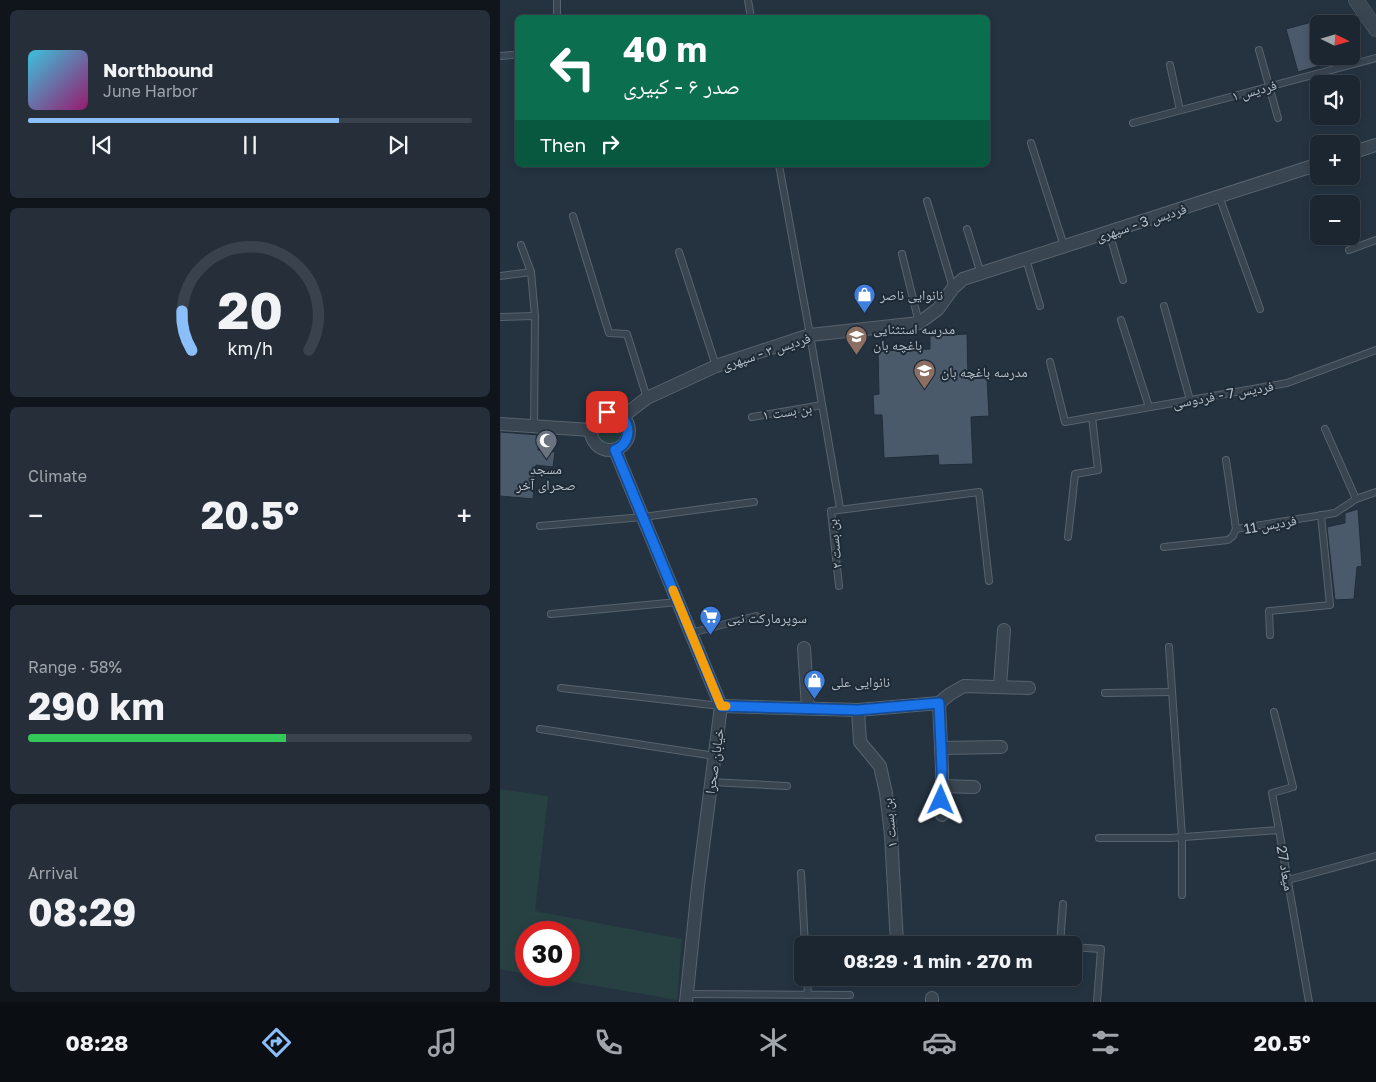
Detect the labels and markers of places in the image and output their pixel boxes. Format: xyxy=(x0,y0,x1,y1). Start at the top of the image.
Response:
shop icon: نانوایی ناصر xyxy=(852,282,876,313)
place label: نانوایی ناصر xyxy=(879,286,943,304)
place label: مدرسه استثنایی باغچه بان xyxy=(873,320,955,354)
school or university icon: مدرسه استثنایی باغچه بان xyxy=(845,324,869,355)
school or university icon: مدرسه باغچه بان xyxy=(913,359,937,390)
place label: مدرسه باغچه بان xyxy=(941,363,1028,381)
pin xyxy=(586,391,628,433)
mosque icon: مسجد صحرای آخر xyxy=(534,428,558,459)
place label: مسجد صحرای آخر xyxy=(515,460,576,494)
supermarket icon: سوپرمارکت نبی xyxy=(699,605,723,636)
place label: سوپرمارکت نبی xyxy=(727,609,807,627)
shop icon: نانوایی علی xyxy=(803,669,827,700)
place label: نانوایی علی xyxy=(831,673,890,691)

